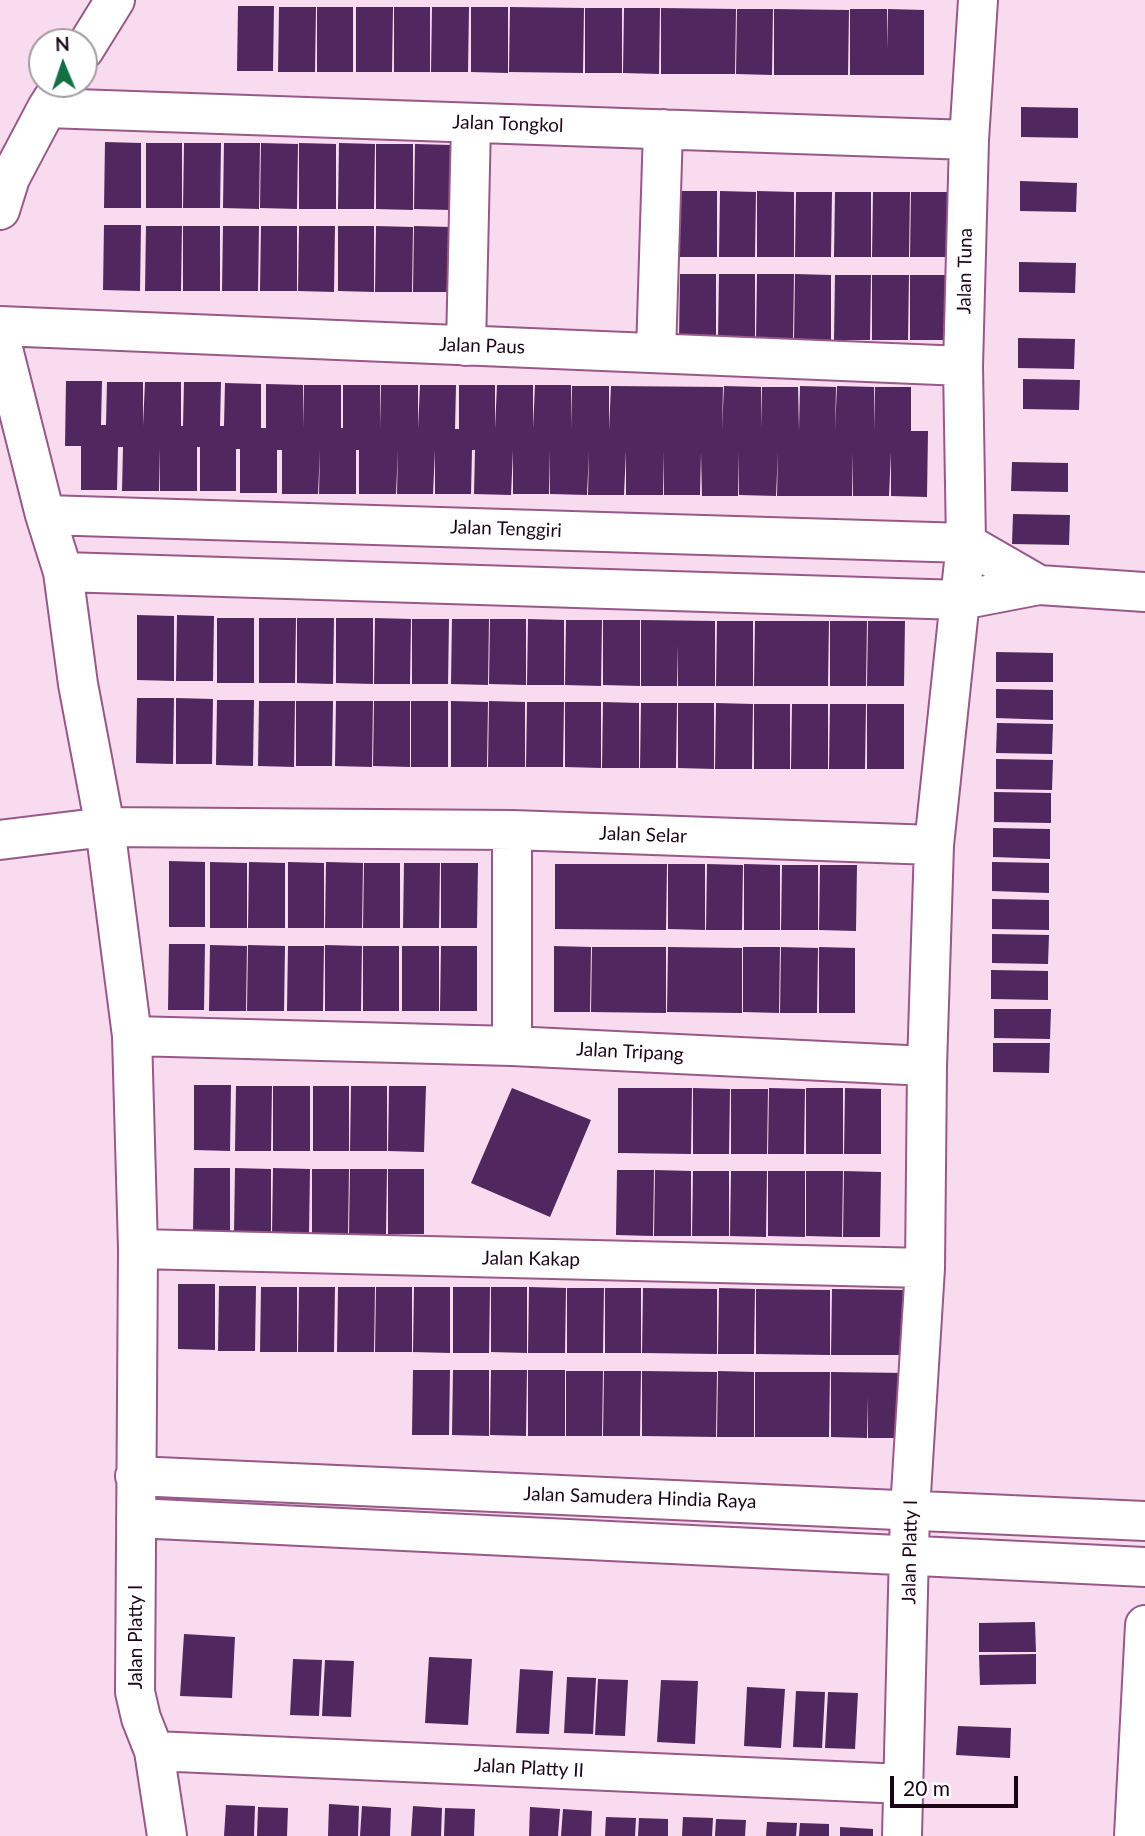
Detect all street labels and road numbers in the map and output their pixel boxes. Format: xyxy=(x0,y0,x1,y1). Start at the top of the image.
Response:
street label: Jalan Tongkol xyxy=(452,111,564,137)
street label: Jalan Tuna xyxy=(953,228,977,314)
street label: Jalan Paus xyxy=(439,333,525,359)
street label: Jalan Tenggiri xyxy=(450,516,562,542)
street label: Jalan Selar xyxy=(599,822,687,848)
street label: Jalan Tripang xyxy=(576,1038,684,1066)
street label: Jalan Kakap xyxy=(482,1247,580,1271)
street label: Jalan Samudera Hindia Raya xyxy=(523,1483,757,1513)
street label: Jalan Platty I xyxy=(898,1500,922,1604)
street label: Jalan Platty I xyxy=(125,1585,147,1689)
street label: Jalan Platty II xyxy=(474,1754,584,1782)

